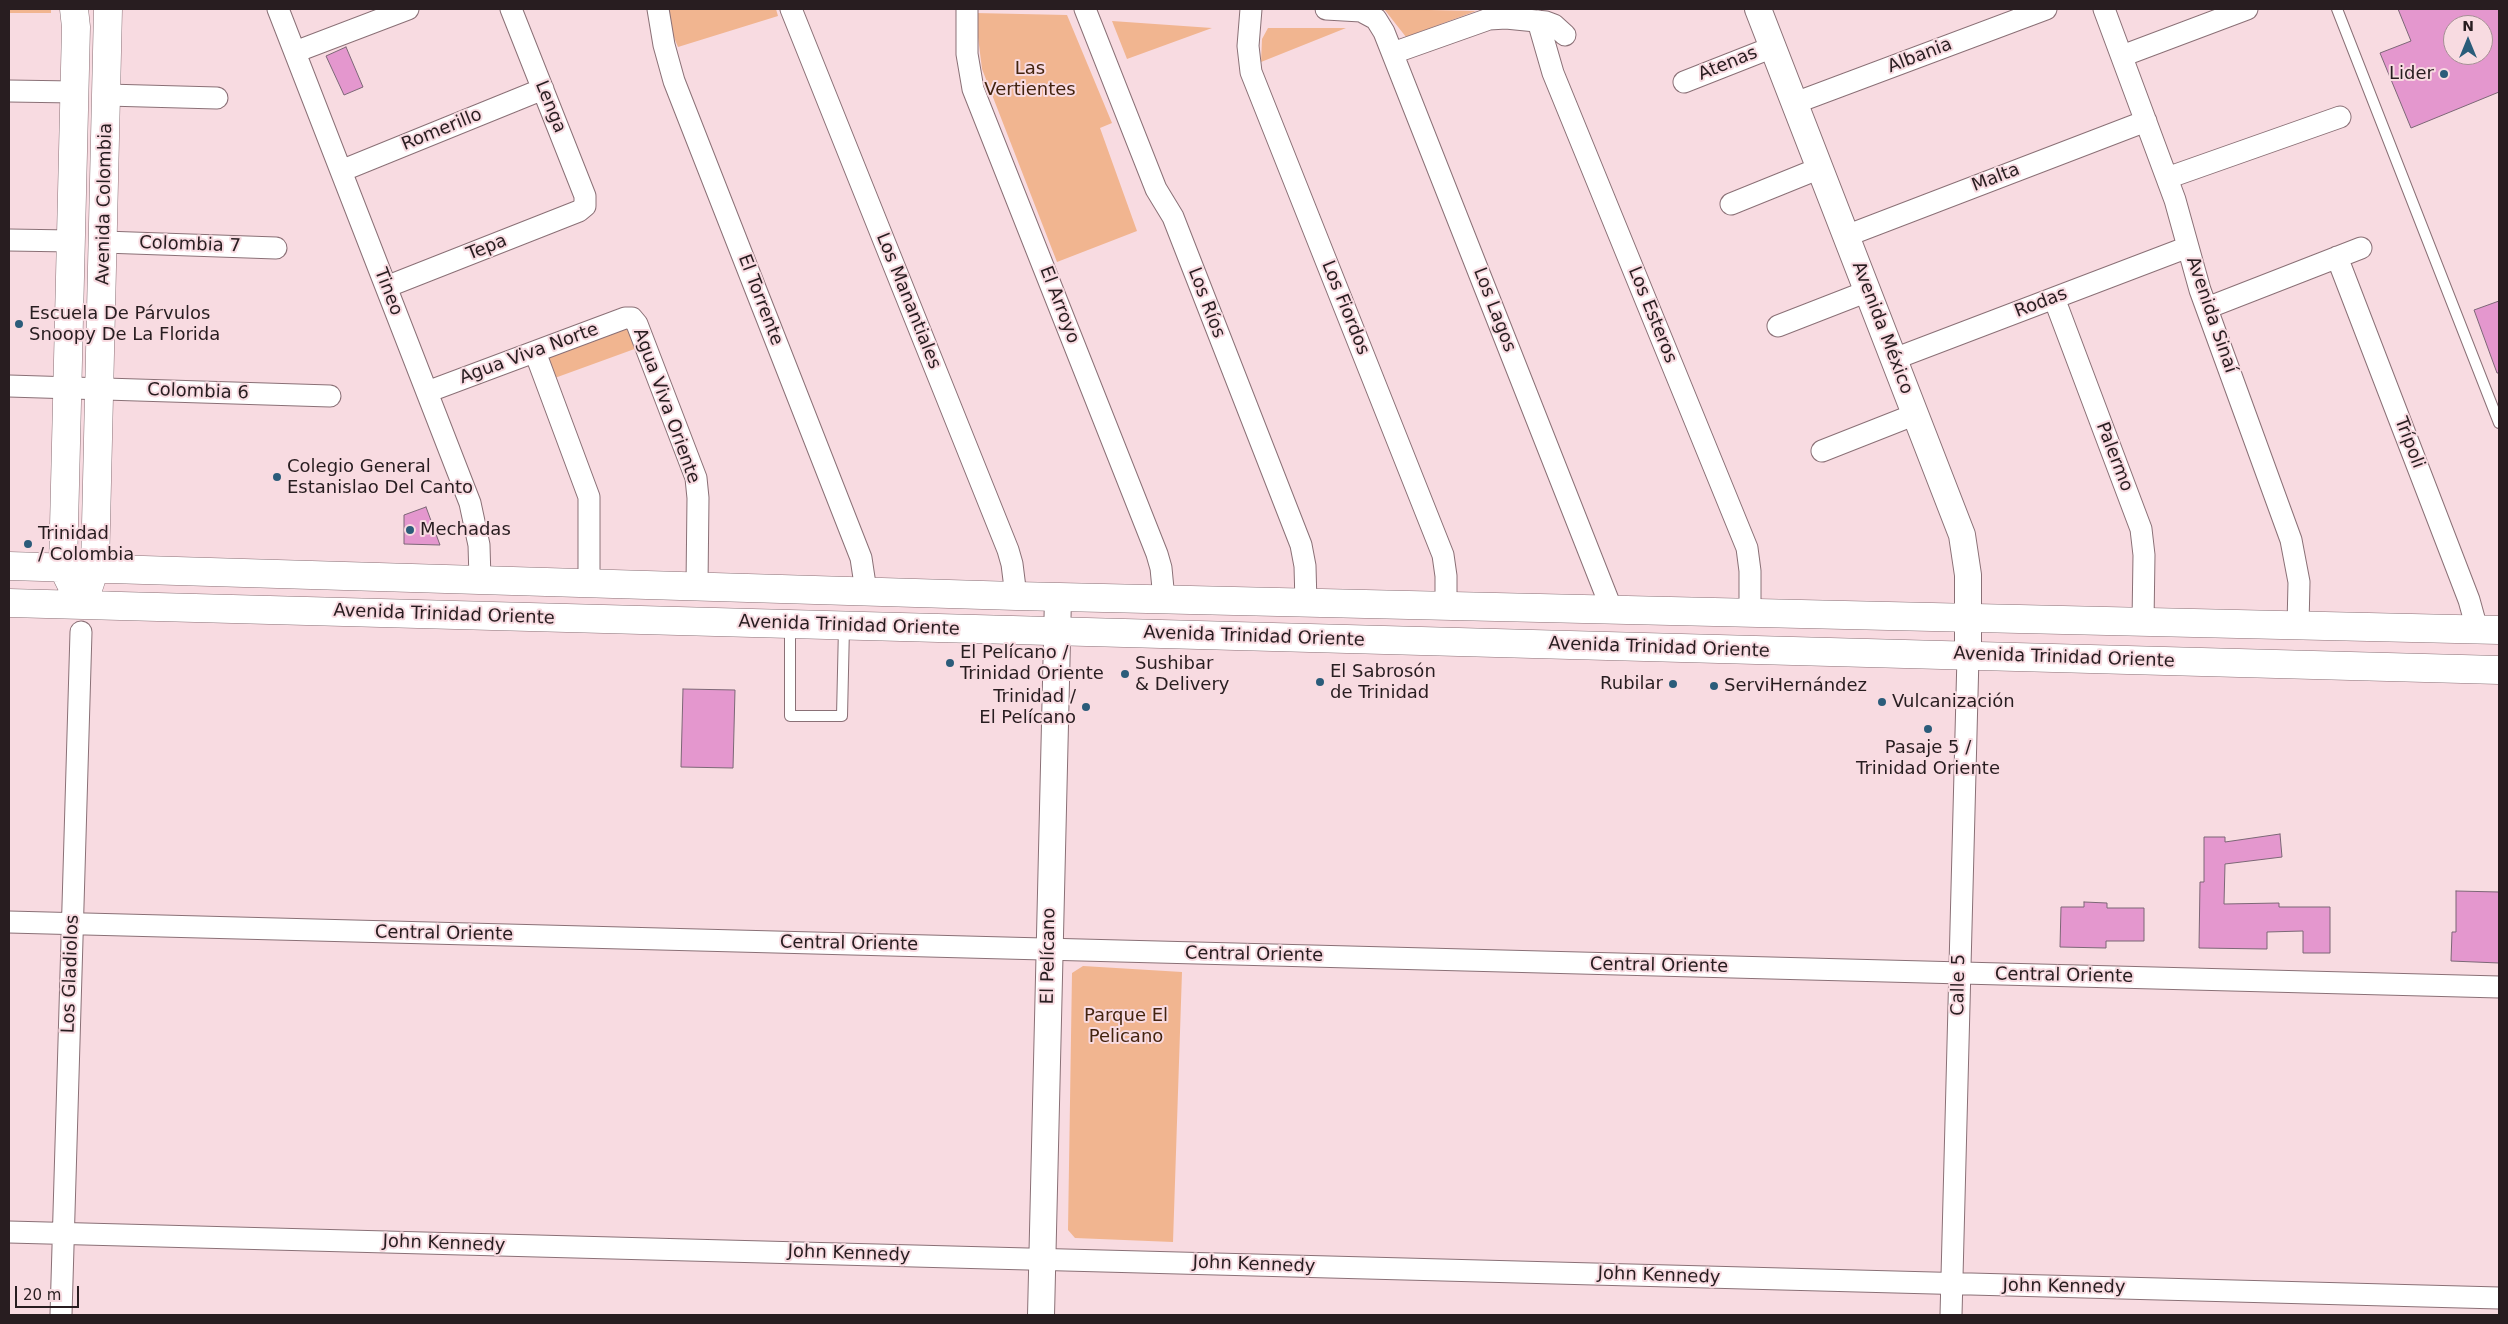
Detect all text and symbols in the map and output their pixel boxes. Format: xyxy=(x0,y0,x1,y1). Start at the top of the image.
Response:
north arrow xyxy=(2443,15,2493,65)
text: N xyxy=(2462,18,2474,34)
street label: Albania xyxy=(1885,34,1955,78)
street label: Atenas xyxy=(1695,42,1761,86)
park label: Las Vertientes xyxy=(984,58,1076,100)
place label: Lider xyxy=(2389,63,2434,85)
marker: Lider xyxy=(2438,68,2450,80)
street label: Lenga xyxy=(530,78,570,136)
street label: Romerillo xyxy=(399,104,485,156)
street label: Avenida Colombia xyxy=(93,123,117,285)
street label: Malta xyxy=(1969,159,2023,197)
street label: Tepa xyxy=(464,230,510,266)
street label: Los Manantiales xyxy=(871,230,945,372)
street label: Colombia 7 xyxy=(139,232,241,258)
street label: El Torrente xyxy=(733,251,787,349)
street label: Avenida Sinaí xyxy=(2181,254,2241,376)
street label: Los Fiordos xyxy=(1316,258,1374,358)
street label: Avenida México xyxy=(1847,259,1917,397)
street label: El Arroyo xyxy=(1034,263,1084,347)
street label: Los Esteros xyxy=(1623,264,1681,366)
street label: Tineo xyxy=(369,265,407,319)
street label: Los Ríos xyxy=(1183,265,1229,341)
street label: Los Lagos xyxy=(1468,265,1520,355)
street label: Rodas xyxy=(2012,283,2070,323)
place label: Escuela De Párvulos Snoopy De La Florida xyxy=(29,303,220,346)
marker: Escuela De Párvulos Snoopy De La Florida xyxy=(13,318,25,330)
street label: Agua Viva Norte xyxy=(457,319,601,389)
street label: Agua Viva Oriente xyxy=(628,326,704,486)
street label: Colombia 6 xyxy=(147,379,249,405)
street label: Trípoli xyxy=(2389,414,2429,472)
street label: Palermo xyxy=(2091,419,2137,495)
place label: Colegio General Estanislao Del Canto xyxy=(287,456,473,498)
marker: Colegio General Estanislao Del Canto xyxy=(271,471,283,483)
place label: Mechadas xyxy=(420,519,511,541)
place label: Trinidad / Colombia xyxy=(38,523,134,566)
marker: Mechadas xyxy=(404,524,416,536)
marker: Trinidad / Colombia xyxy=(22,538,34,550)
street label: Avenida Trinidad Oriente xyxy=(333,600,555,630)
street label: Avenida Trinidad Oriente xyxy=(738,611,960,641)
street label: Avenida Trinidad Oriente xyxy=(1143,622,1365,652)
street label: Avenida Trinidad Oriente xyxy=(1548,633,1770,663)
place label: El Pelícano / Trinidad Oriente xyxy=(960,642,1104,684)
street label: Avenida Trinidad Oriente xyxy=(1953,643,2175,673)
place label: Sushibar & Delivery xyxy=(1135,653,1229,696)
marker: El Pelícano / Trinidad Oriente xyxy=(944,657,956,669)
place label: El Sabrosón de Trinidad xyxy=(1330,661,1436,704)
marker: Sushibar & Delivery xyxy=(1119,668,1131,680)
place label: Rubilar xyxy=(1600,673,1663,695)
place label: ServiHernández xyxy=(1724,675,1867,697)
marker: El Sabrosón de Trinidad xyxy=(1314,676,1326,688)
marker: Rubilar xyxy=(1667,678,1679,690)
marker: ServiHernández xyxy=(1708,680,1720,692)
place label: Trinidad / El Pelícano xyxy=(979,686,1076,729)
place label: Vulcanización xyxy=(1892,691,2015,713)
marker: Vulcanización xyxy=(1876,696,1888,708)
marker: Trinidad / El Pelícano xyxy=(1080,701,1092,713)
marker: Pasaje 5 / Trinidad Oriente xyxy=(1922,723,1934,735)
place label: Pasaje 5 / Trinidad Oriente xyxy=(1856,737,2000,780)
street label: El Pelícano xyxy=(1037,907,1061,1005)
street label: Los Gladiolos xyxy=(58,914,84,1034)
street label: Central Oriente xyxy=(375,922,513,946)
street label: Central Oriente xyxy=(780,932,918,956)
street label: Central Oriente xyxy=(1185,943,1323,967)
street label: Central Oriente xyxy=(1590,954,1728,978)
street label: Calle 5 xyxy=(1948,954,1970,1016)
street label: Central Oriente xyxy=(1995,964,2133,988)
park label: Parque El Pelicano xyxy=(1084,1005,1168,1048)
street label: John Kennedy xyxy=(382,1231,506,1257)
street label: John Kennedy xyxy=(787,1241,911,1267)
street label: John Kennedy xyxy=(1192,1252,1316,1278)
street label: John Kennedy xyxy=(1597,1263,1721,1289)
street label: John Kennedy xyxy=(2002,1275,2126,1299)
scale bar xyxy=(18,1276,81,1308)
text: 20 m xyxy=(23,1286,61,1304)

